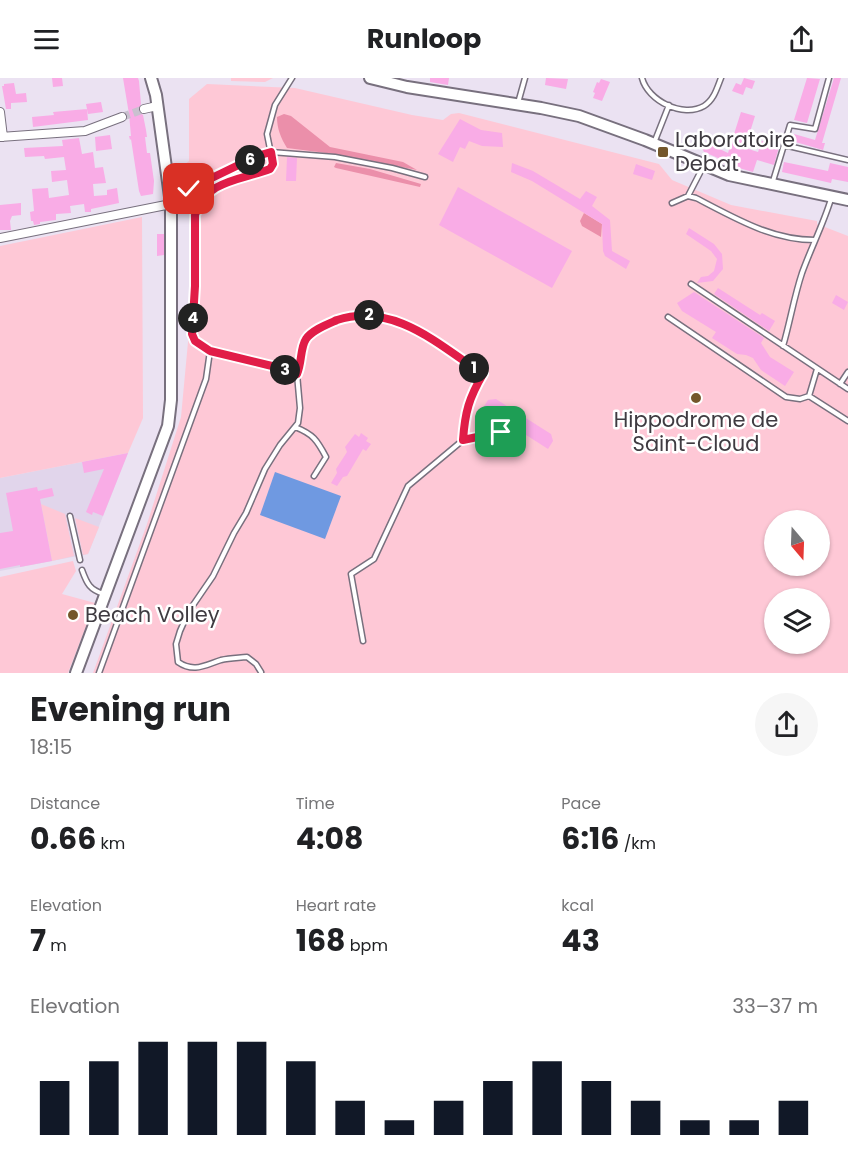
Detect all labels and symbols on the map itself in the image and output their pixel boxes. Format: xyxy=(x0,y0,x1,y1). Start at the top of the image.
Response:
place label: Laboratoire Debat xyxy=(675,125,795,178)
pin: 6 xyxy=(235,145,265,175)
marker: Laboratoire Debat xyxy=(656,145,670,159)
pin xyxy=(163,163,214,214)
pin: 2 xyxy=(354,300,384,330)
pin: 4 xyxy=(178,303,208,333)
pin: 1 xyxy=(459,353,489,383)
pin: 3 xyxy=(270,355,300,385)
marker: Hippodrome de Saint-Cloud xyxy=(689,391,703,405)
place label: Hippodrome de Saint-Cloud xyxy=(614,405,778,458)
pin xyxy=(475,406,526,457)
north arrow xyxy=(764,510,830,576)
place label: Beach Volley xyxy=(85,600,220,629)
marker: Beach Volley xyxy=(66,608,80,622)

